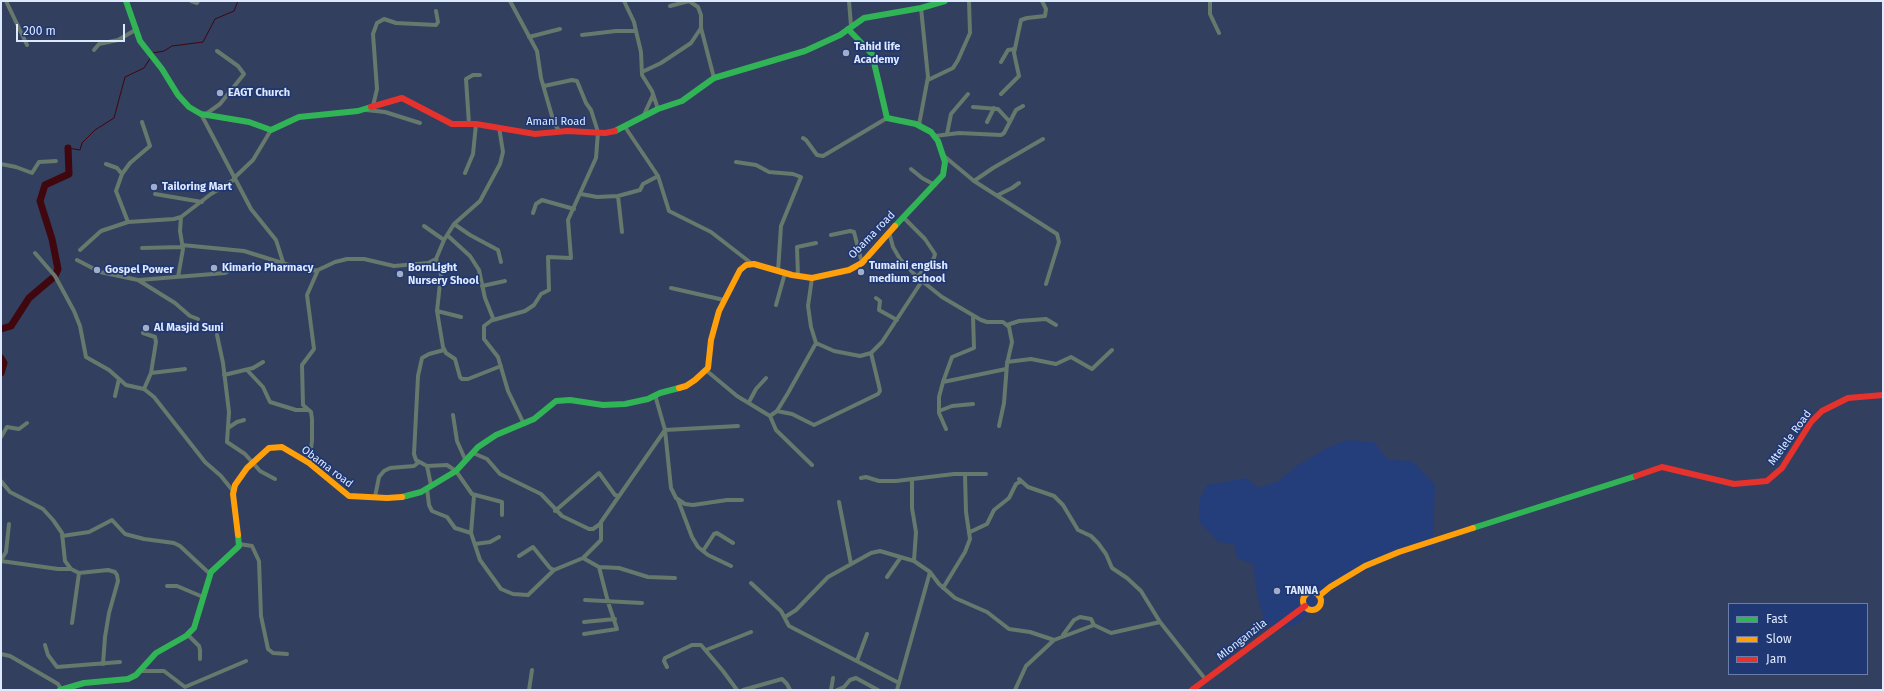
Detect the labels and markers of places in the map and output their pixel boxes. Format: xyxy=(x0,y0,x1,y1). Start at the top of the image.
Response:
place label: Tahid life Academy xyxy=(854,40,900,66)
marker: Tahid life Academy xyxy=(841,48,851,58)
place label: EAGT Church xyxy=(228,86,290,100)
marker: EAGT Church xyxy=(215,88,225,98)
place label: Tailoring Mart xyxy=(162,180,232,194)
marker: Tailoring Mart xyxy=(149,182,159,192)
place label: Tumaini english medium school xyxy=(869,259,948,285)
place label: Kimario Pharmacy xyxy=(222,261,313,275)
place label: BornLight Nursery Shool xyxy=(408,261,479,287)
place label: Gospel Power xyxy=(105,263,174,277)
marker: Kimario Pharmacy xyxy=(209,263,219,273)
marker: Gospel Power xyxy=(92,265,102,275)
marker: Tumaini english medium school xyxy=(856,267,866,277)
marker: BornLight Nursery Shool xyxy=(395,269,405,279)
place label: Al Masjid Suni xyxy=(154,321,224,335)
marker: Al Masjid Suni xyxy=(141,323,151,333)
place label: TANNA xyxy=(1285,584,1318,598)
marker: TANNA xyxy=(1272,586,1282,596)

